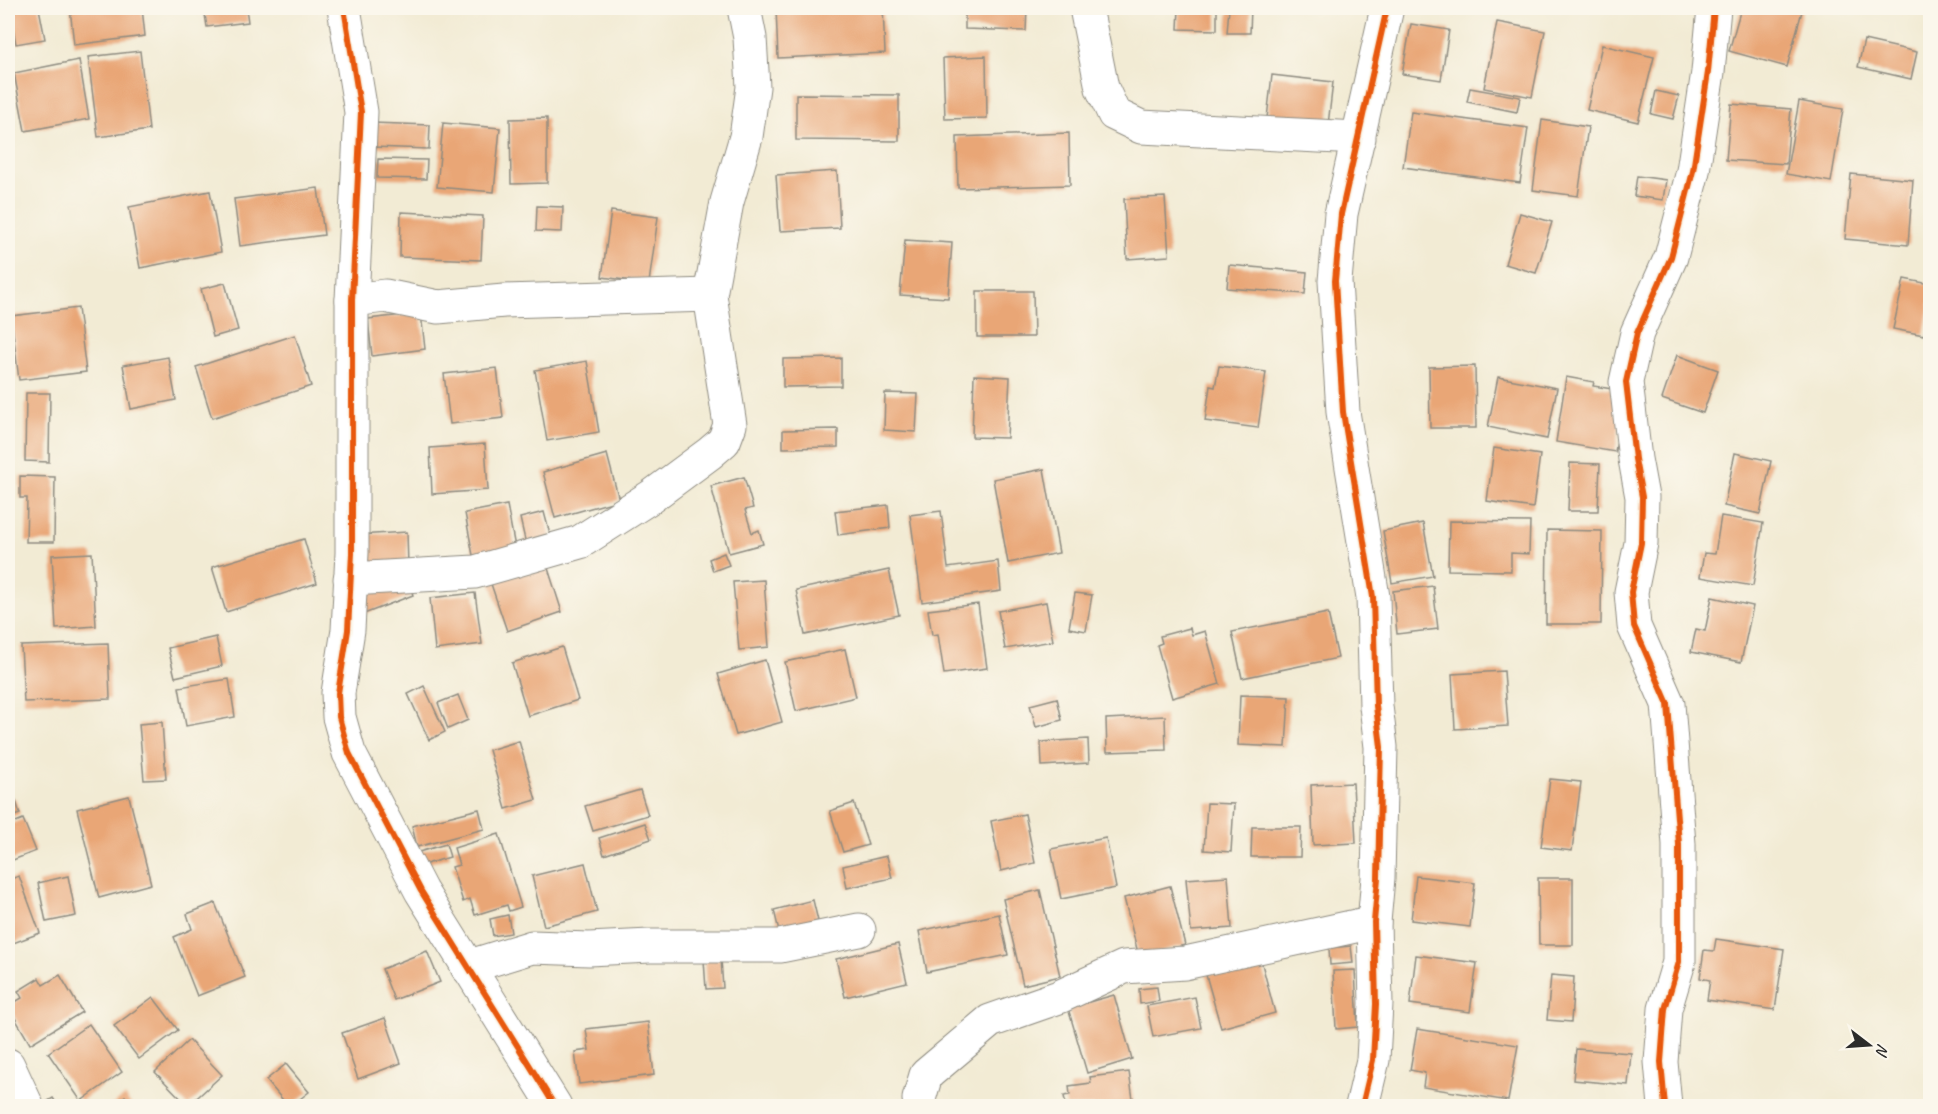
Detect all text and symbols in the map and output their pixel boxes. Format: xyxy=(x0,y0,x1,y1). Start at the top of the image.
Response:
north arrow xyxy=(1839,1015,1899,1075)
text: N xyxy=(1870,1041,1893,1060)

